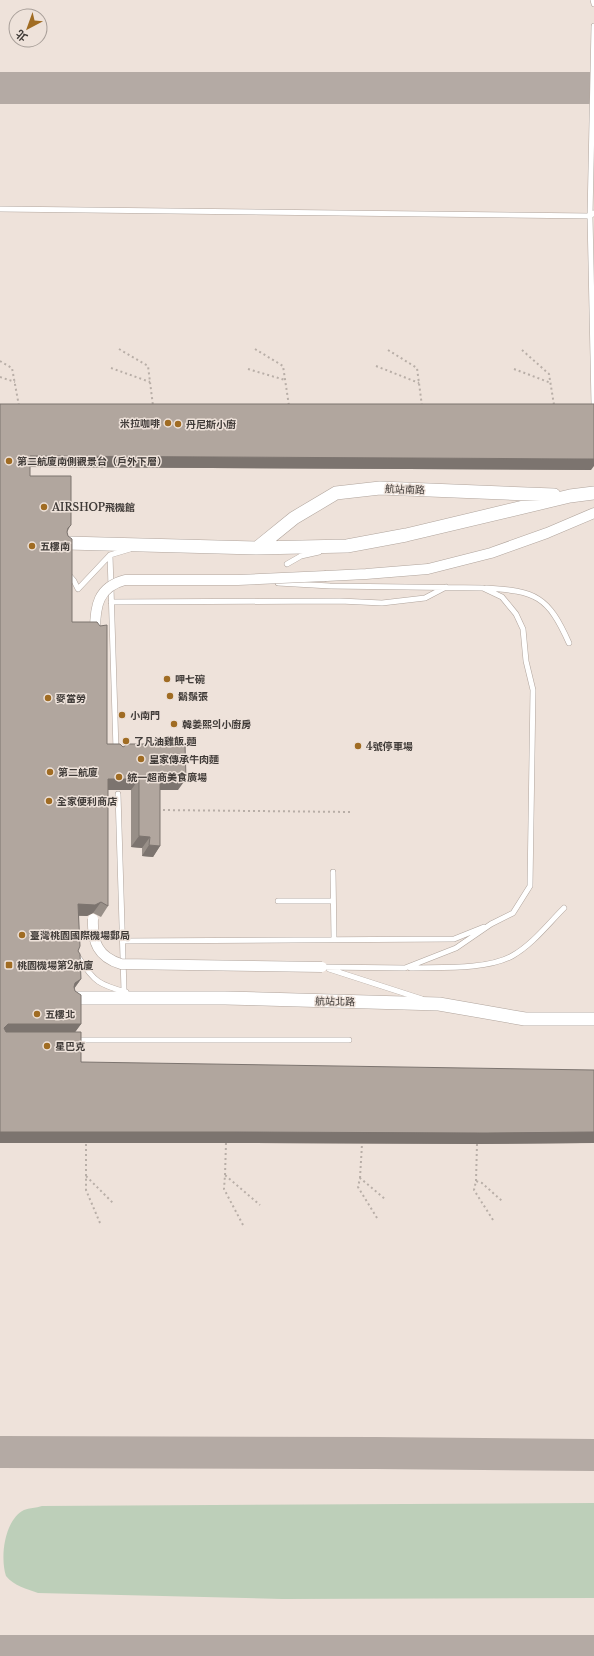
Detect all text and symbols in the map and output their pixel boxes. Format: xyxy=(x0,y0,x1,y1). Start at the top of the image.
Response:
north arrow xyxy=(8,8,48,48)
text: 北 xyxy=(13,27,30,44)
place label: 米拉咖啡 xyxy=(120,417,160,430)
marker: 米拉咖啡 xyxy=(163,418,173,428)
place label: 丹尼斯小廚 xyxy=(186,418,236,431)
marker: 丹尼斯小廚 xyxy=(173,419,183,429)
place label: 第二航廈南側觀景台（戶外下層） xyxy=(17,455,167,468)
marker: 第二航廈南側觀景台（戶外下層） xyxy=(4,456,14,466)
street label: 航站南路 xyxy=(385,482,425,497)
place label: AIRSHOP飛機館 xyxy=(51,501,135,514)
marker: AIRSHOP飛機館 xyxy=(39,502,49,512)
place label: 五樓南 xyxy=(40,540,70,553)
marker: 五樓南 xyxy=(27,541,37,551)
place label: 呷七碗 xyxy=(175,673,205,686)
marker: 呷七碗 xyxy=(162,674,172,684)
place label: 鬍鬚張 xyxy=(178,690,208,703)
marker: 鬍鬚張 xyxy=(165,691,175,701)
place label: 麥當勞 xyxy=(55,692,86,705)
marker: 麥當勞 xyxy=(43,693,53,703)
place label: 小南門 xyxy=(130,709,160,722)
marker: 小南門 xyxy=(117,710,127,720)
place label: 韓姜熙의小廚房 xyxy=(182,718,251,731)
marker: 韓姜熙의小廚房 xyxy=(169,719,179,729)
place label: 了凡油雞飯.麵 xyxy=(134,735,197,748)
marker: 了凡油雞飯.麵 xyxy=(121,736,131,746)
place label: 4號停車場 xyxy=(366,740,413,753)
marker: 4號停車場 xyxy=(353,741,363,751)
place label: 皇家傳承牛肉麵 xyxy=(149,753,219,766)
marker: 皇家傳承牛肉麵 xyxy=(136,754,146,764)
place label: 第二航廈 xyxy=(58,766,98,779)
marker: 第二航廈 xyxy=(45,767,55,777)
place label: 統一超商美食廣場 xyxy=(127,771,207,784)
marker: 統一超商美食廣場 xyxy=(114,772,124,782)
place label: 全家便利商店 xyxy=(57,795,117,808)
marker: 全家便利商店 xyxy=(44,796,54,806)
place label: 臺灣桃園國際機場郵局 xyxy=(30,929,130,942)
marker: 臺灣桃園國際機場郵局 xyxy=(17,930,27,940)
place label: 桃園機場第2航廈 xyxy=(17,959,94,972)
marker: 桃園機場第2航廈 xyxy=(4,960,14,970)
street label: 航站北路 xyxy=(315,995,355,1008)
place label: 五樓北 xyxy=(45,1008,75,1021)
marker: 五樓北 xyxy=(32,1009,42,1019)
place label: 星巴克 xyxy=(55,1040,85,1053)
marker: 星巴克 xyxy=(42,1041,52,1051)

